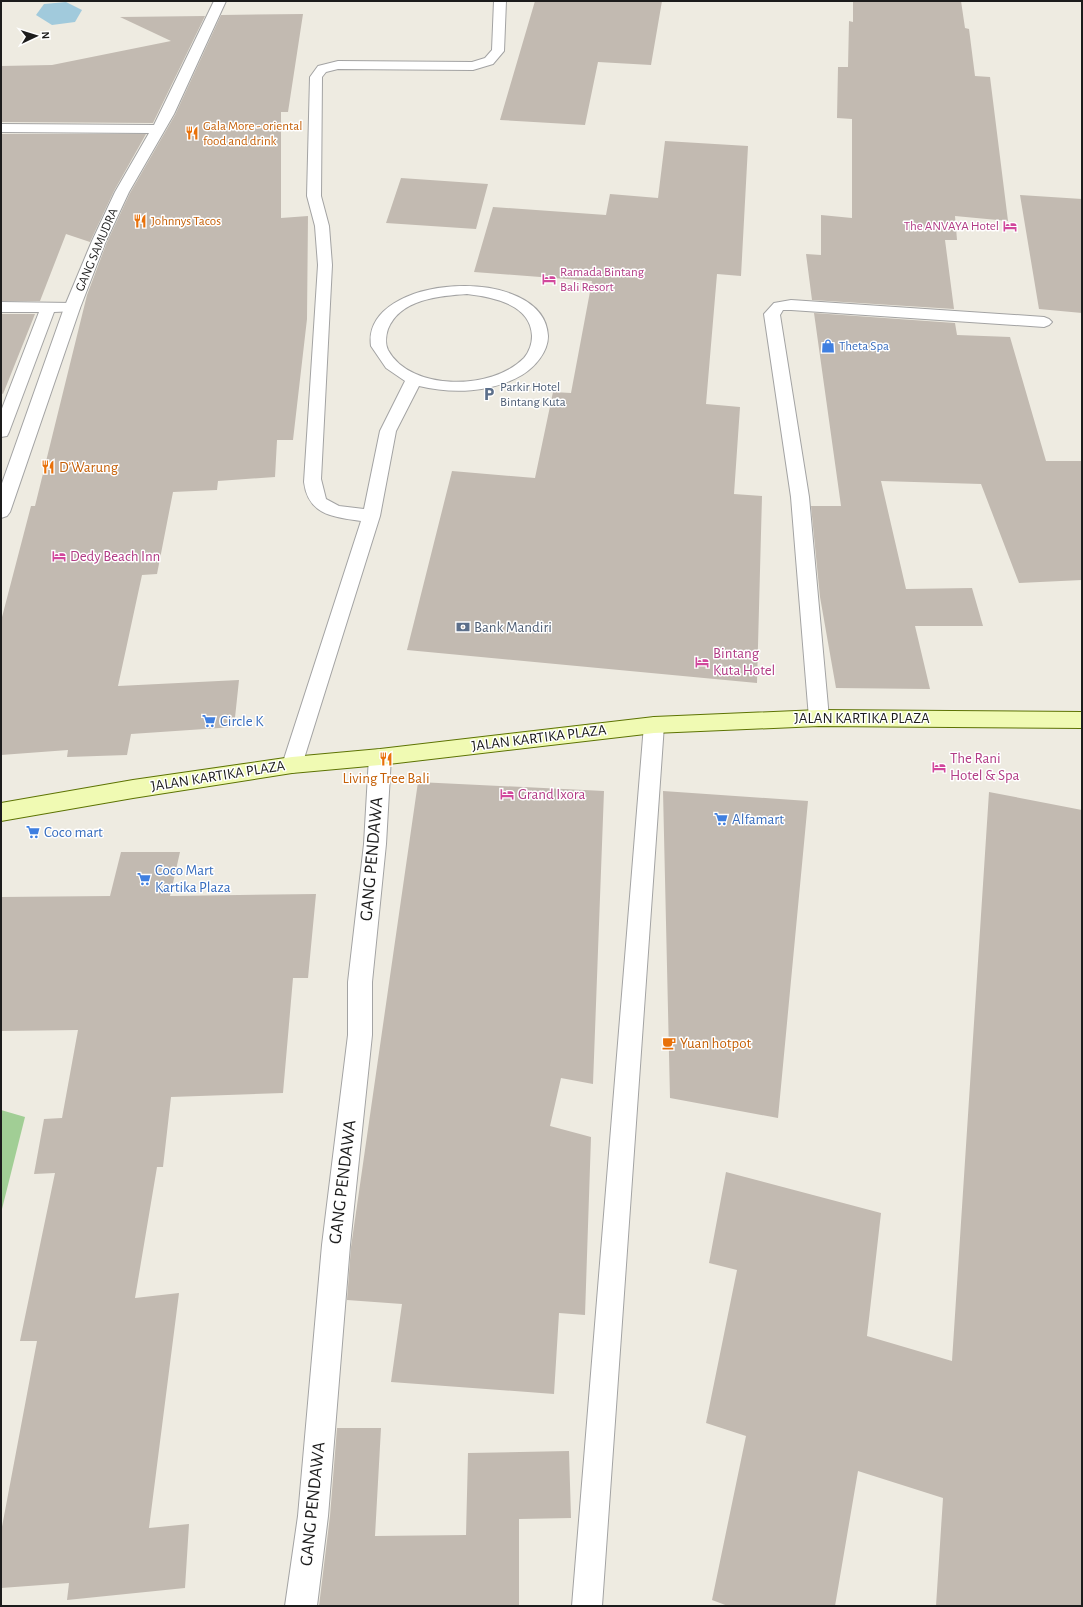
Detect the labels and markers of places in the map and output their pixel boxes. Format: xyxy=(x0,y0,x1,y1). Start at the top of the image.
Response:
place label: Gala More - oriental food and drink xyxy=(203,120,302,148)
restaurant icon: Gala More - oriental food and drink xyxy=(184,125,200,141)
restaurant icon: Johnnys Tacos xyxy=(132,213,148,229)
place label: Johnnys Tacos xyxy=(151,215,221,228)
hotel icon: The ANVAYA Hotel xyxy=(1002,218,1018,234)
place label: The ANVAYA Hotel xyxy=(904,220,999,233)
place label: Ramada Bintang Bali Resort xyxy=(560,266,645,294)
hotel icon: Ramada Bintang Bali Resort xyxy=(541,271,557,287)
shop icon: Theta Spa xyxy=(820,338,836,354)
place label: Theta Spa xyxy=(839,340,889,353)
place label: Parkir Hotel Bintang Kuta xyxy=(500,381,566,409)
parking icon: Parkir Hotel Bintang Kuta xyxy=(481,386,497,402)
restaurant icon: D’Warung xyxy=(40,459,56,475)
place label: D’Warung xyxy=(59,460,119,475)
hotel icon: Dedy Beach Inn xyxy=(51,548,67,564)
place label: Dedy Beach Inn xyxy=(70,549,160,564)
bank icon: Bank Mandiri xyxy=(455,619,471,635)
place label: Bank Mandiri xyxy=(474,620,552,635)
place label: Bintang Kuta Hotel xyxy=(713,646,775,678)
hotel icon: Bintang Kuta Hotel xyxy=(694,654,710,670)
supermarket icon: Circle K xyxy=(201,713,217,729)
place label: Circle K xyxy=(220,714,264,729)
restaurant icon: Living Tree Bali xyxy=(378,751,394,767)
place label: The Rani Hotel & Spa xyxy=(950,751,1020,783)
hotel icon: The Rani Hotel & Spa xyxy=(931,759,947,775)
place label: Living Tree Bali xyxy=(342,771,430,786)
hotel icon: Grand Ixora xyxy=(499,786,515,802)
place label: Grand Ixora xyxy=(518,787,585,802)
supermarket icon: Alfamart xyxy=(713,811,729,827)
place label: Alfamart xyxy=(732,812,784,827)
supermarket icon: Coco mart xyxy=(25,824,41,840)
place label: Coco mart xyxy=(44,825,103,840)
place label: Coco Mart Kartika Plaza xyxy=(155,863,231,895)
supermarket icon: Coco Mart Kartika Plaza xyxy=(136,871,152,887)
cafe icon: Yuan hotpot xyxy=(661,1035,677,1051)
place label: Yuan hotpot xyxy=(680,1036,752,1051)

